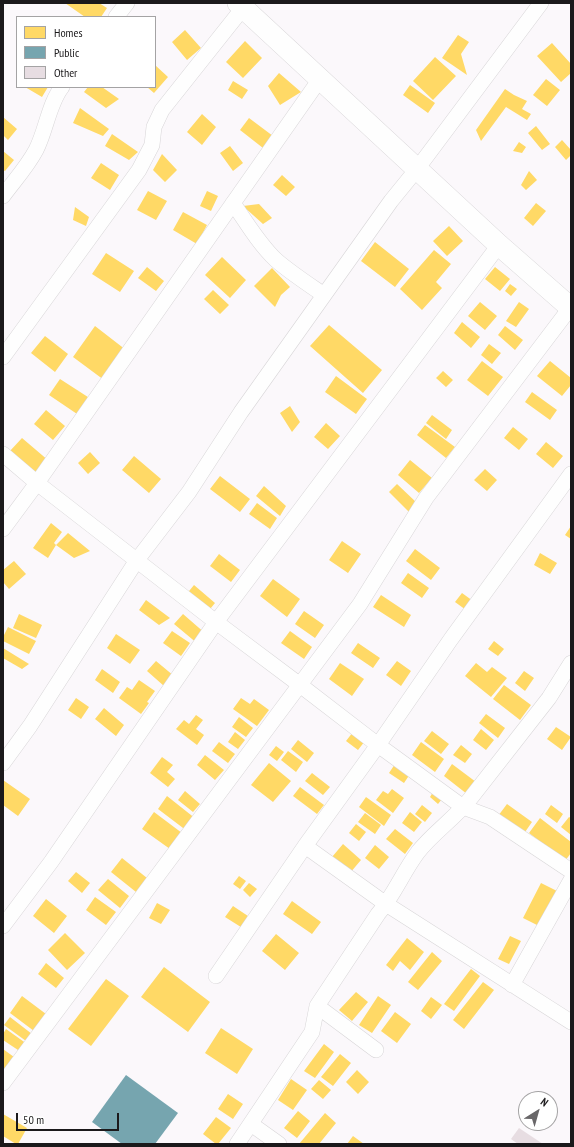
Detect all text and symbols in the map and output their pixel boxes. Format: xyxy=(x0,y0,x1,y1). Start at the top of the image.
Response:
legend xyxy=(16,16,156,88)
text: Homes xyxy=(54,25,82,40)
text: Public xyxy=(54,45,79,60)
text: Other xyxy=(54,65,77,80)
north arrow xyxy=(518,1091,558,1131)
text: N xyxy=(538,1095,551,1110)
scale bar xyxy=(18,1105,121,1131)
text: 50 m xyxy=(23,1112,44,1127)

